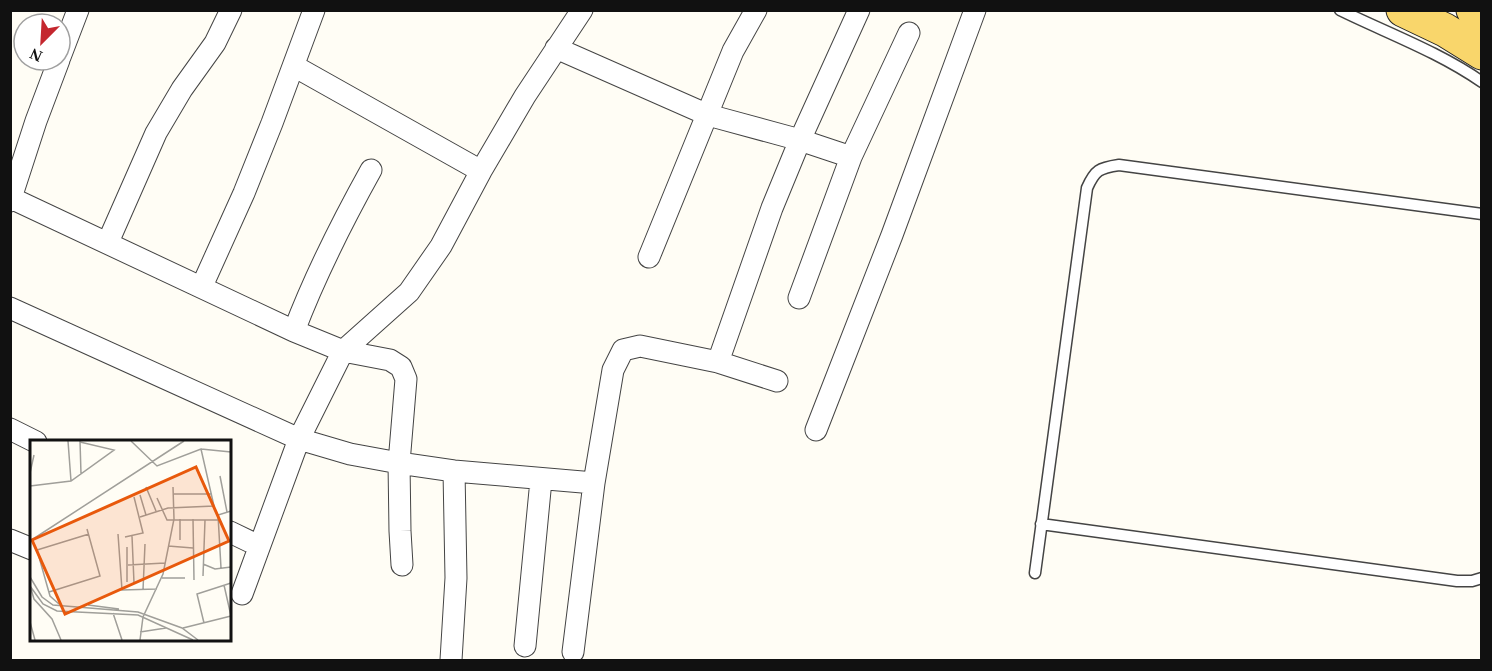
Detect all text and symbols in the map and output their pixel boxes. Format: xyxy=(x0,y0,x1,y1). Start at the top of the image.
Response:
north arrow xyxy=(12,12,72,72)
text: N xyxy=(27,45,45,65)
inset map xyxy=(30,440,231,641)

